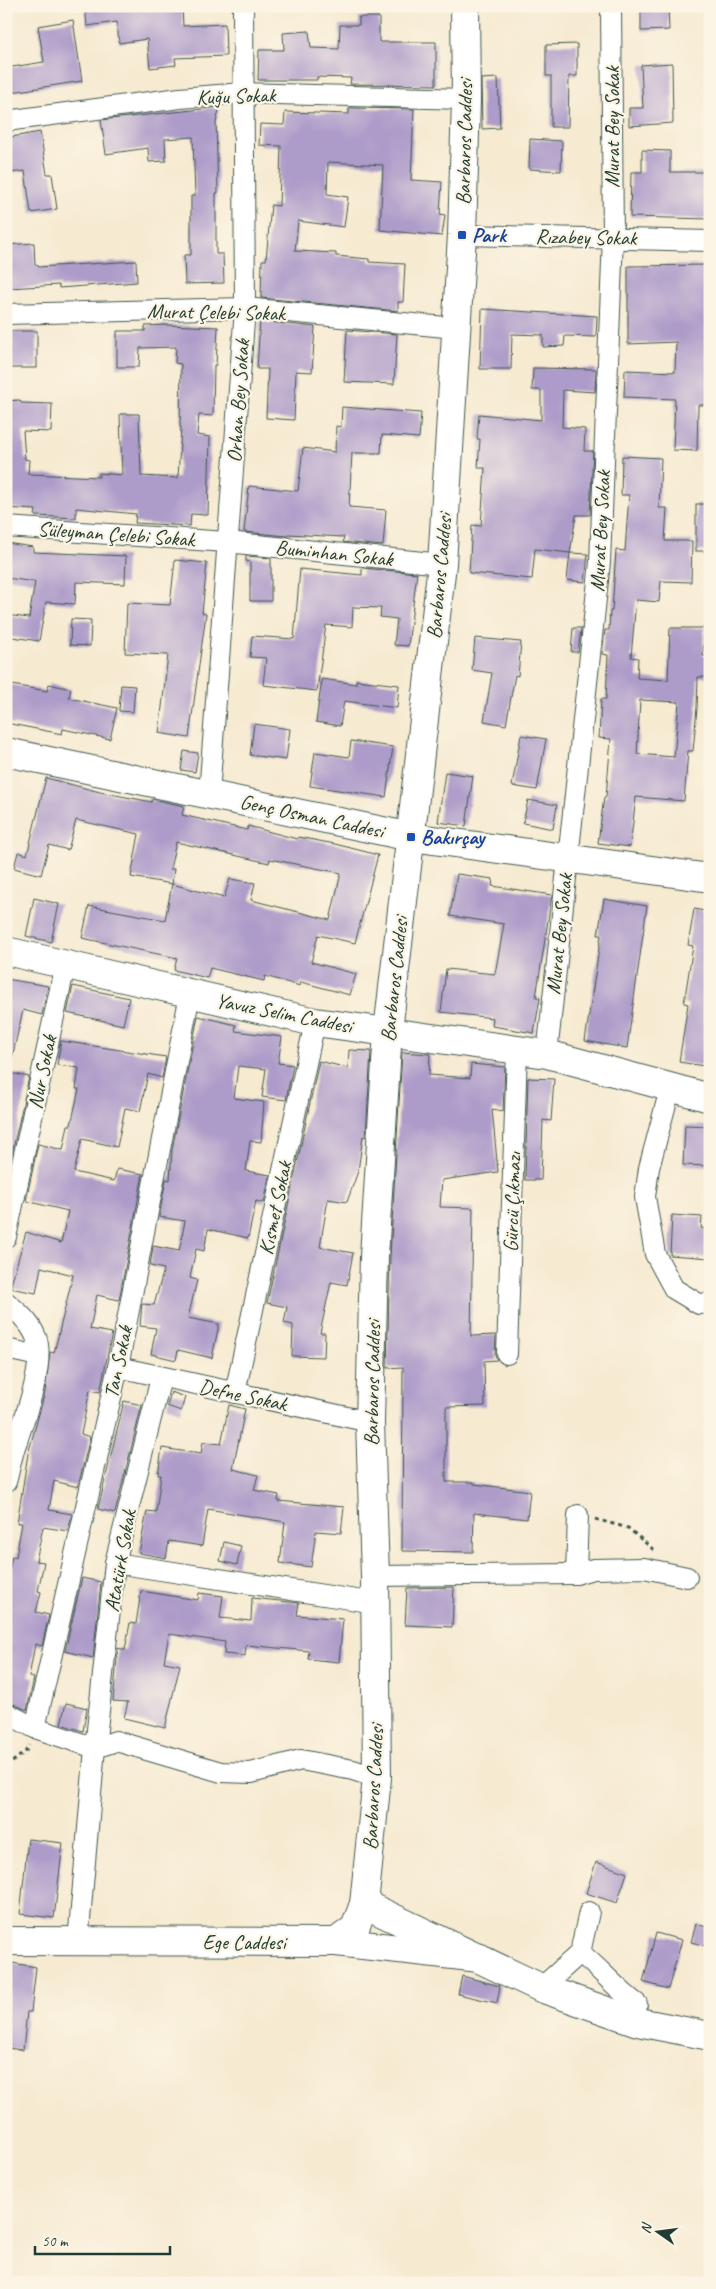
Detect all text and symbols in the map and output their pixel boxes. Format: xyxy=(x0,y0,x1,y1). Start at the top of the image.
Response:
street label: Murat Bey Sokak xyxy=(599,65,625,188)
street label: Barbaros Caddesi xyxy=(450,76,478,205)
street label: Kuğu Sokak xyxy=(196,82,277,110)
place label: Park xyxy=(472,222,508,248)
street label: Rızabey Sokak xyxy=(535,223,638,251)
marker: Park xyxy=(456,229,468,241)
street label: Murat Çelebi Sokak xyxy=(147,298,287,326)
street label: Orhan Bey Sokak xyxy=(221,337,255,463)
street label: Murat Bey Sokak xyxy=(584,468,616,592)
street label: Barbaros Caddesi xyxy=(421,509,458,640)
street label: Süleyman Çelebi Sokak xyxy=(37,516,198,553)
street label: Buminhan Sokak xyxy=(274,534,395,572)
street label: Genç Osman Caddesi xyxy=(238,788,389,845)
place label: Bakırçay xyxy=(421,824,486,850)
marker: Bakırçay xyxy=(405,831,417,843)
street label: Murat Bey Sokak xyxy=(540,871,578,996)
street label: Barbaros Caddesi xyxy=(374,912,414,1043)
street label: Yavuz Selim Caddesi xyxy=(213,987,358,1040)
street label: Nur Sokak xyxy=(22,1032,63,1111)
street label: Gürcü Çıkmazı xyxy=(497,1150,527,1252)
street label: Kısmet Sokak xyxy=(252,1158,298,1257)
street label: Barbaros Caddesi xyxy=(358,1317,386,1446)
street label: Tan Sokak xyxy=(98,1322,139,1400)
street label: Defne Sokak xyxy=(197,1373,291,1417)
street label: Atatürk Sokak xyxy=(98,1506,142,1614)
street label: Barbaros Caddesi xyxy=(357,1720,389,1851)
street label: Ege Caddesi xyxy=(202,1929,289,1955)
north arrow xyxy=(634,2206,684,2256)
text: N xyxy=(637,2220,656,2235)
scale bar xyxy=(35,2224,170,2256)
text: 50 m xyxy=(42,2232,69,2251)

